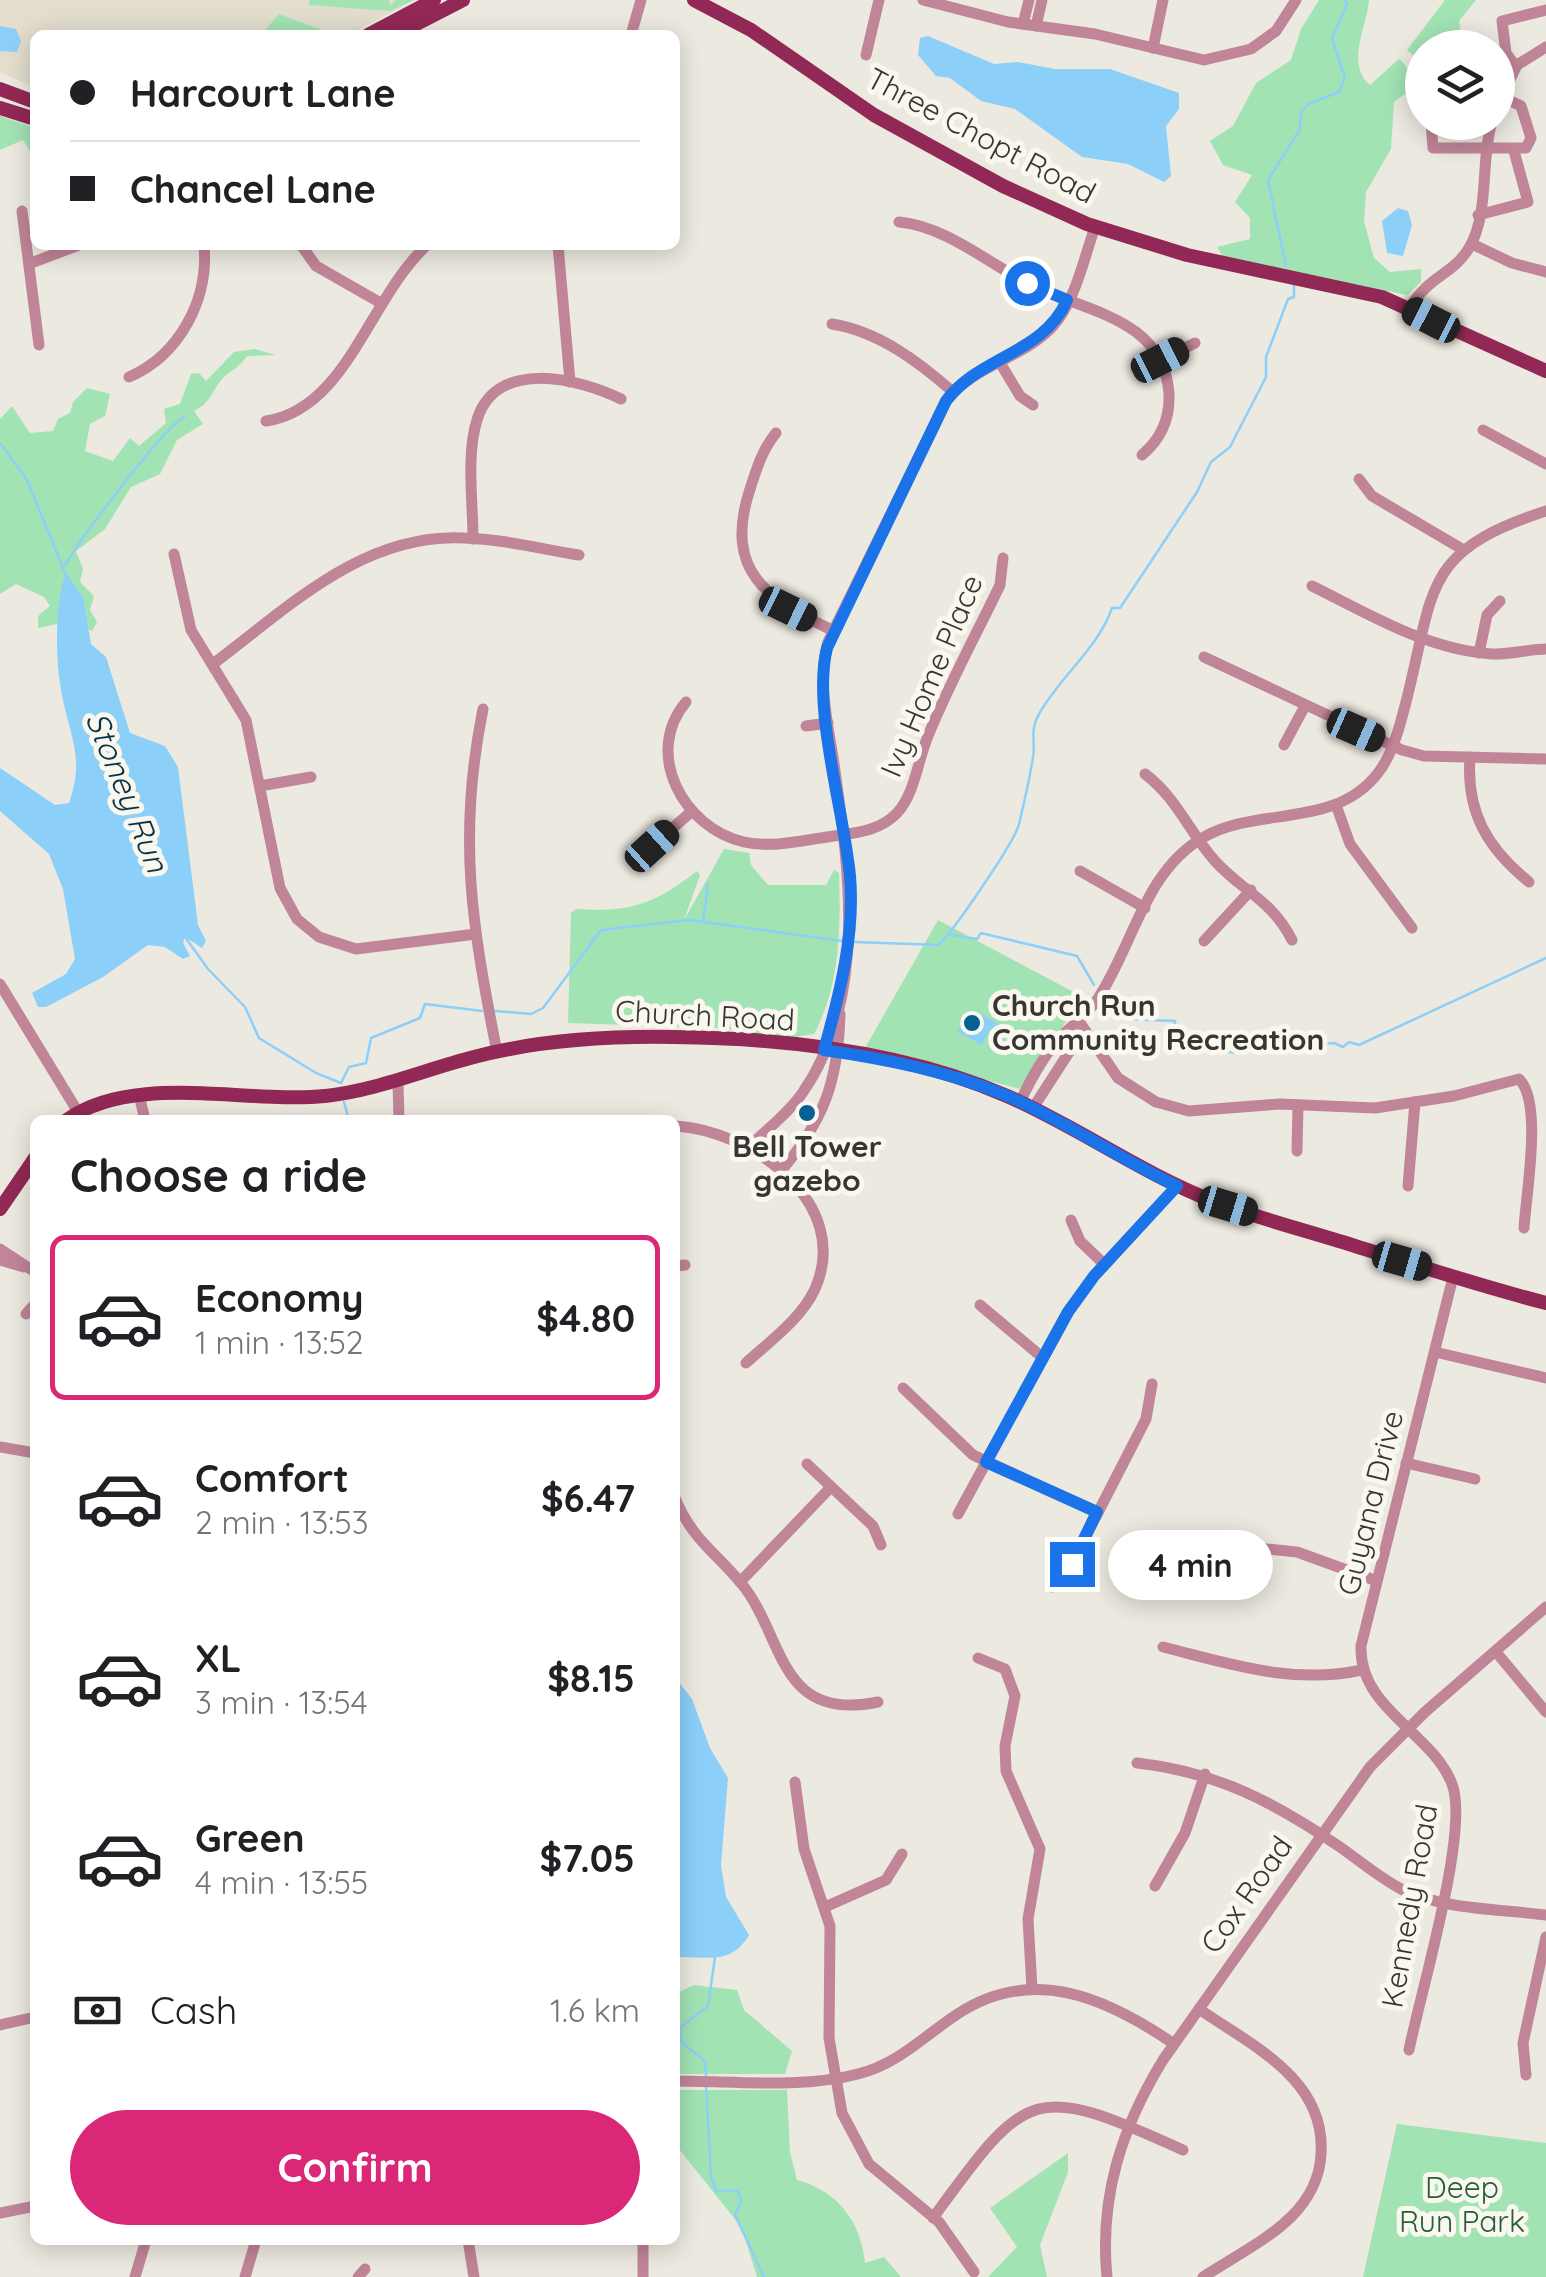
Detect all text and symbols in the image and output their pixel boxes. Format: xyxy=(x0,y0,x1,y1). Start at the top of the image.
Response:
map controls xyxy=(1405,30,1515,140)
button: layers xyxy=(1405,30,1515,140)
street label: Three Chopt Road xyxy=(860,59,1102,211)
text: Harcourt Lane xyxy=(130,69,396,117)
text: Chancel Lane xyxy=(130,165,376,213)
route start xyxy=(1005,261,1050,306)
car xyxy=(1397,293,1465,347)
car xyxy=(1126,333,1194,387)
street label: Ivy Home Place xyxy=(871,569,991,783)
car xyxy=(754,582,822,636)
car xyxy=(1322,704,1390,756)
water label: Stoney Run xyxy=(78,706,179,879)
car xyxy=(620,815,684,877)
place label: Church Run Community Recreation xyxy=(992,986,1324,1058)
street label: Church Road xyxy=(614,991,796,1039)
marker: Church Run Community Recreation xyxy=(961,1012,983,1034)
marker: Bell Tower gazebo xyxy=(796,1102,818,1124)
place label: Bell Tower gazebo xyxy=(732,1127,882,1199)
text: Choose a ride xyxy=(70,1147,367,1203)
car xyxy=(1195,1183,1261,1229)
car xyxy=(1369,1238,1435,1284)
icon: car xyxy=(75,1273,165,1363)
text: Economy xyxy=(195,1274,364,1322)
text: $4.80 xyxy=(536,1294,635,1342)
text: 1 min · 13:52 xyxy=(195,1322,364,1362)
street label: Guyana Drive xyxy=(1329,1406,1411,1599)
icon: car xyxy=(75,1453,165,1543)
text: Comfort xyxy=(195,1454,349,1502)
text: $6.47 xyxy=(541,1474,635,1522)
text: 2 min · 13:53 xyxy=(195,1502,369,1542)
callout: 4 min xyxy=(1107,1529,1272,1599)
route end xyxy=(1050,1542,1095,1587)
text: 4 min xyxy=(1149,1545,1232,1585)
icon: car xyxy=(75,1633,165,1723)
text: XL xyxy=(195,1634,241,1682)
text: $8.15 xyxy=(547,1654,635,1702)
text: 3 min · 13:54 xyxy=(195,1682,368,1722)
street label: Kennedy Road xyxy=(1372,1801,1446,2011)
icon: car xyxy=(75,1813,165,1903)
text: Green xyxy=(195,1814,305,1862)
street label: Cox Road xyxy=(1192,1828,1300,1960)
text: $7.05 xyxy=(539,1834,635,1882)
text: 4 min · 13:55 xyxy=(195,1862,368,1902)
icon: cash xyxy=(70,1983,125,2038)
text: Cash xyxy=(150,1986,237,2034)
text: 1.6 km xyxy=(550,1990,640,2030)
button: Confirm xyxy=(70,2110,640,2225)
park label: Deep Run Park xyxy=(1399,2168,1525,2240)

